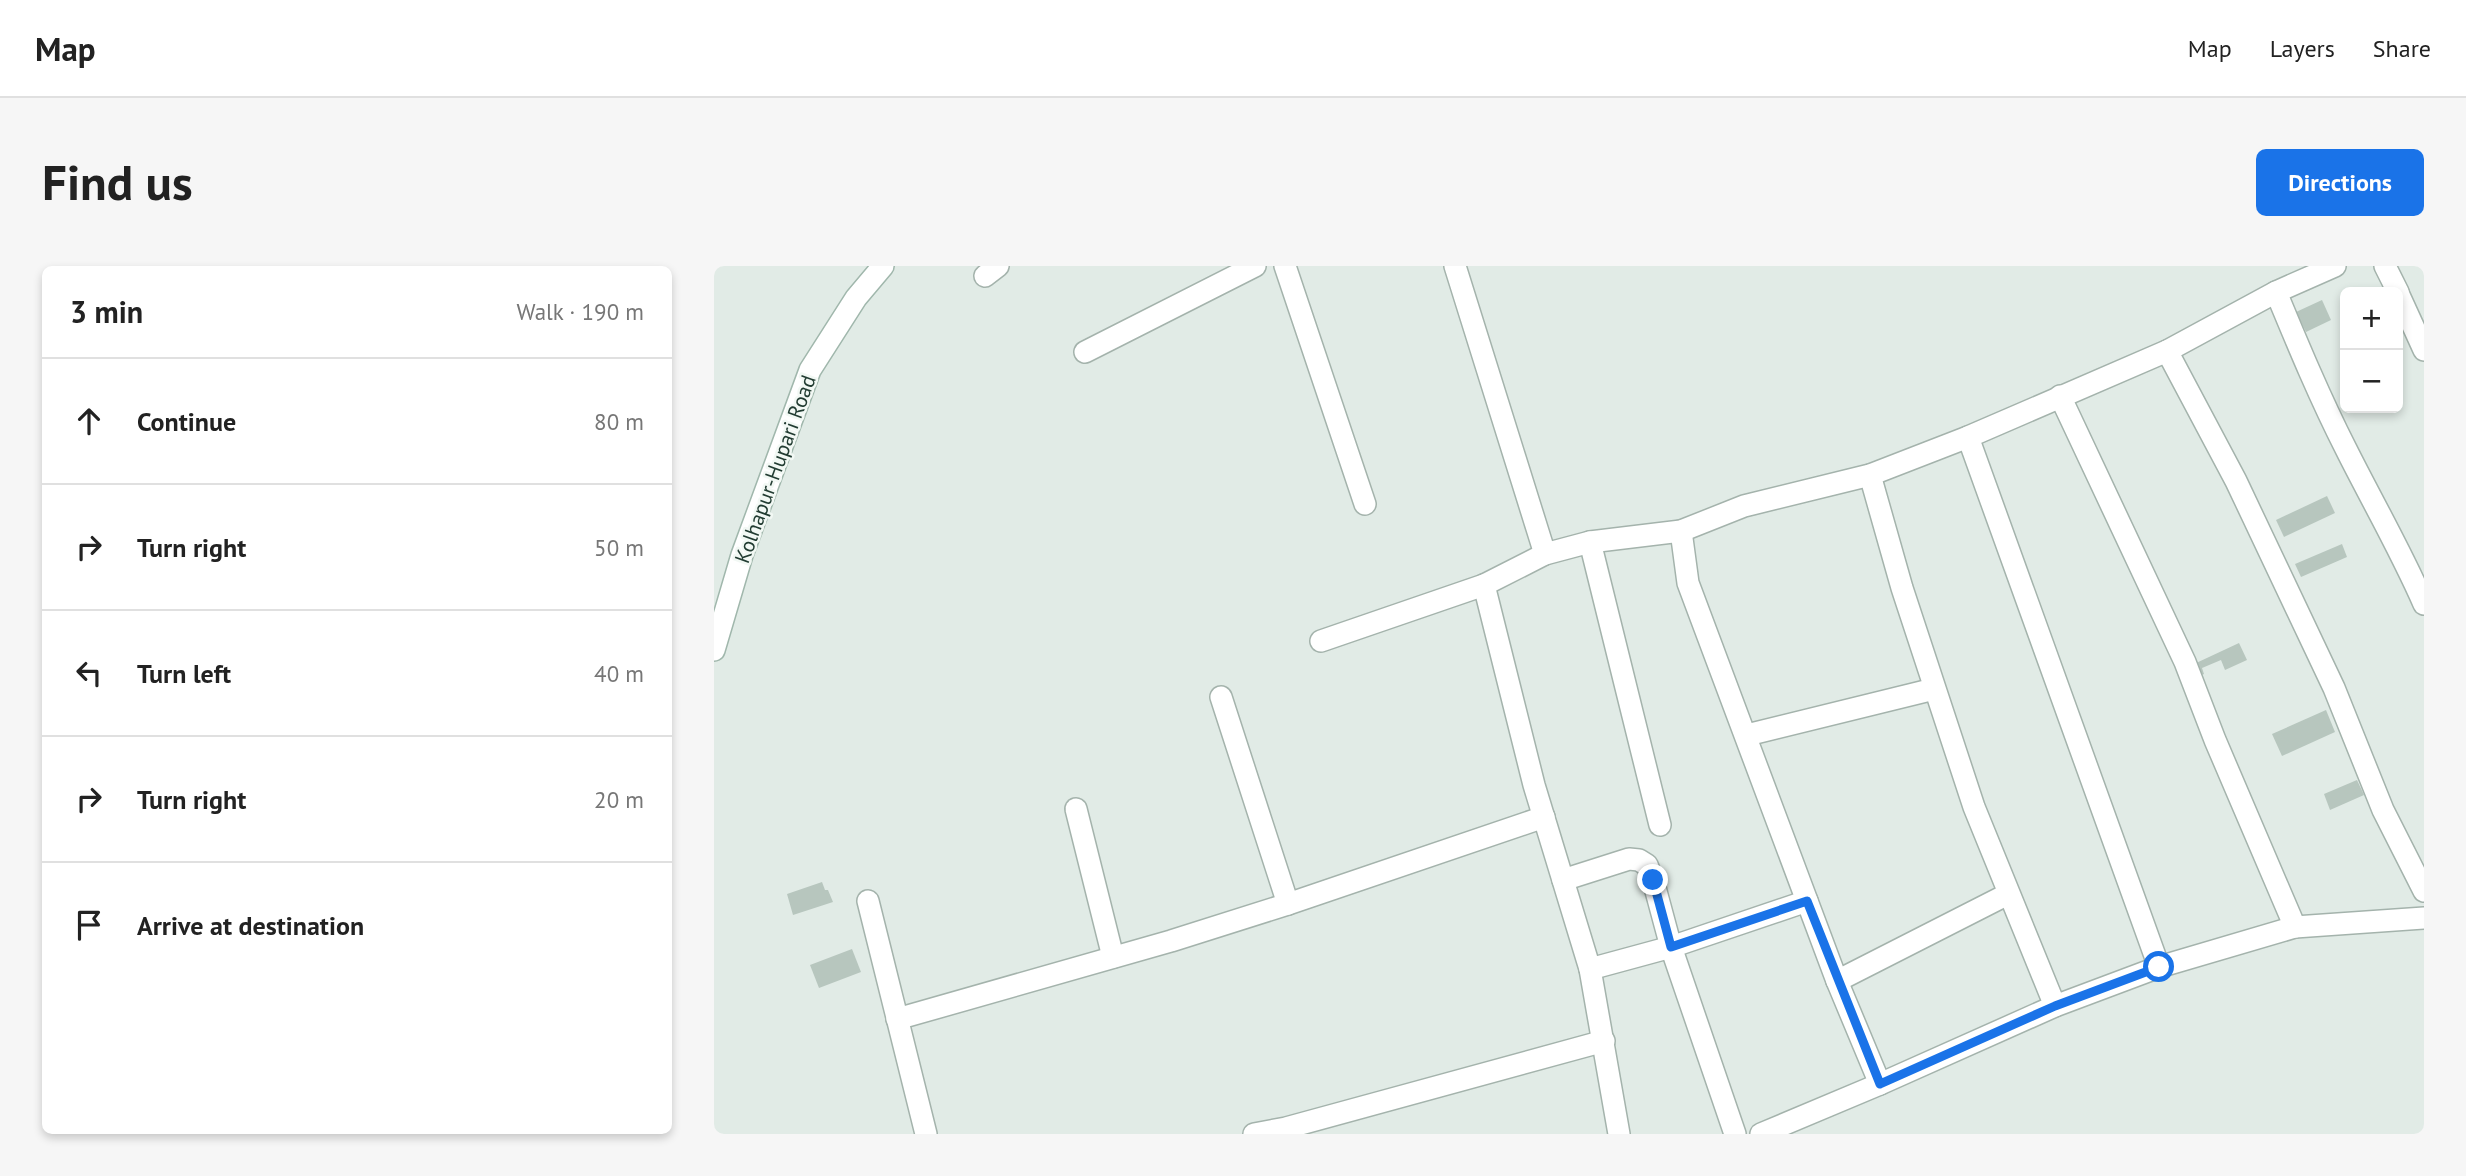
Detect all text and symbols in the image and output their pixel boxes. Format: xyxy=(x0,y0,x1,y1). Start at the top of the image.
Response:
text: Map xyxy=(35,27,96,70)
text: Map xyxy=(2188,33,2232,64)
text: Layers xyxy=(2270,33,2335,64)
text: Share xyxy=(2373,33,2431,64)
button: Directions xyxy=(2256,149,2424,216)
text: Find us xyxy=(42,150,193,214)
map controls xyxy=(2340,287,2403,413)
button: + xyxy=(2340,287,2403,350)
text: 3 min xyxy=(70,292,143,331)
text: Walk · 190 m xyxy=(517,297,644,326)
button: − xyxy=(2340,350,2403,413)
street label: Kolhapur-Hupari Road xyxy=(728,371,822,567)
icon: ahead xyxy=(70,402,108,440)
text: Continue xyxy=(137,405,236,438)
text: 80 m xyxy=(594,407,644,436)
icon: right xyxy=(70,528,108,566)
text: Turn right xyxy=(137,531,246,564)
text: 50 m xyxy=(594,533,644,562)
icon: left xyxy=(70,654,108,692)
text: Turn left xyxy=(137,657,231,690)
text: 40 m xyxy=(594,659,644,688)
icon: right xyxy=(70,780,108,818)
text: Turn right xyxy=(137,783,246,816)
text: 20 m xyxy=(594,785,644,814)
route end xyxy=(1637,864,1668,895)
icon: arrive xyxy=(70,906,108,944)
text: Arrive at destination xyxy=(137,909,364,942)
route start xyxy=(2143,951,2174,982)

